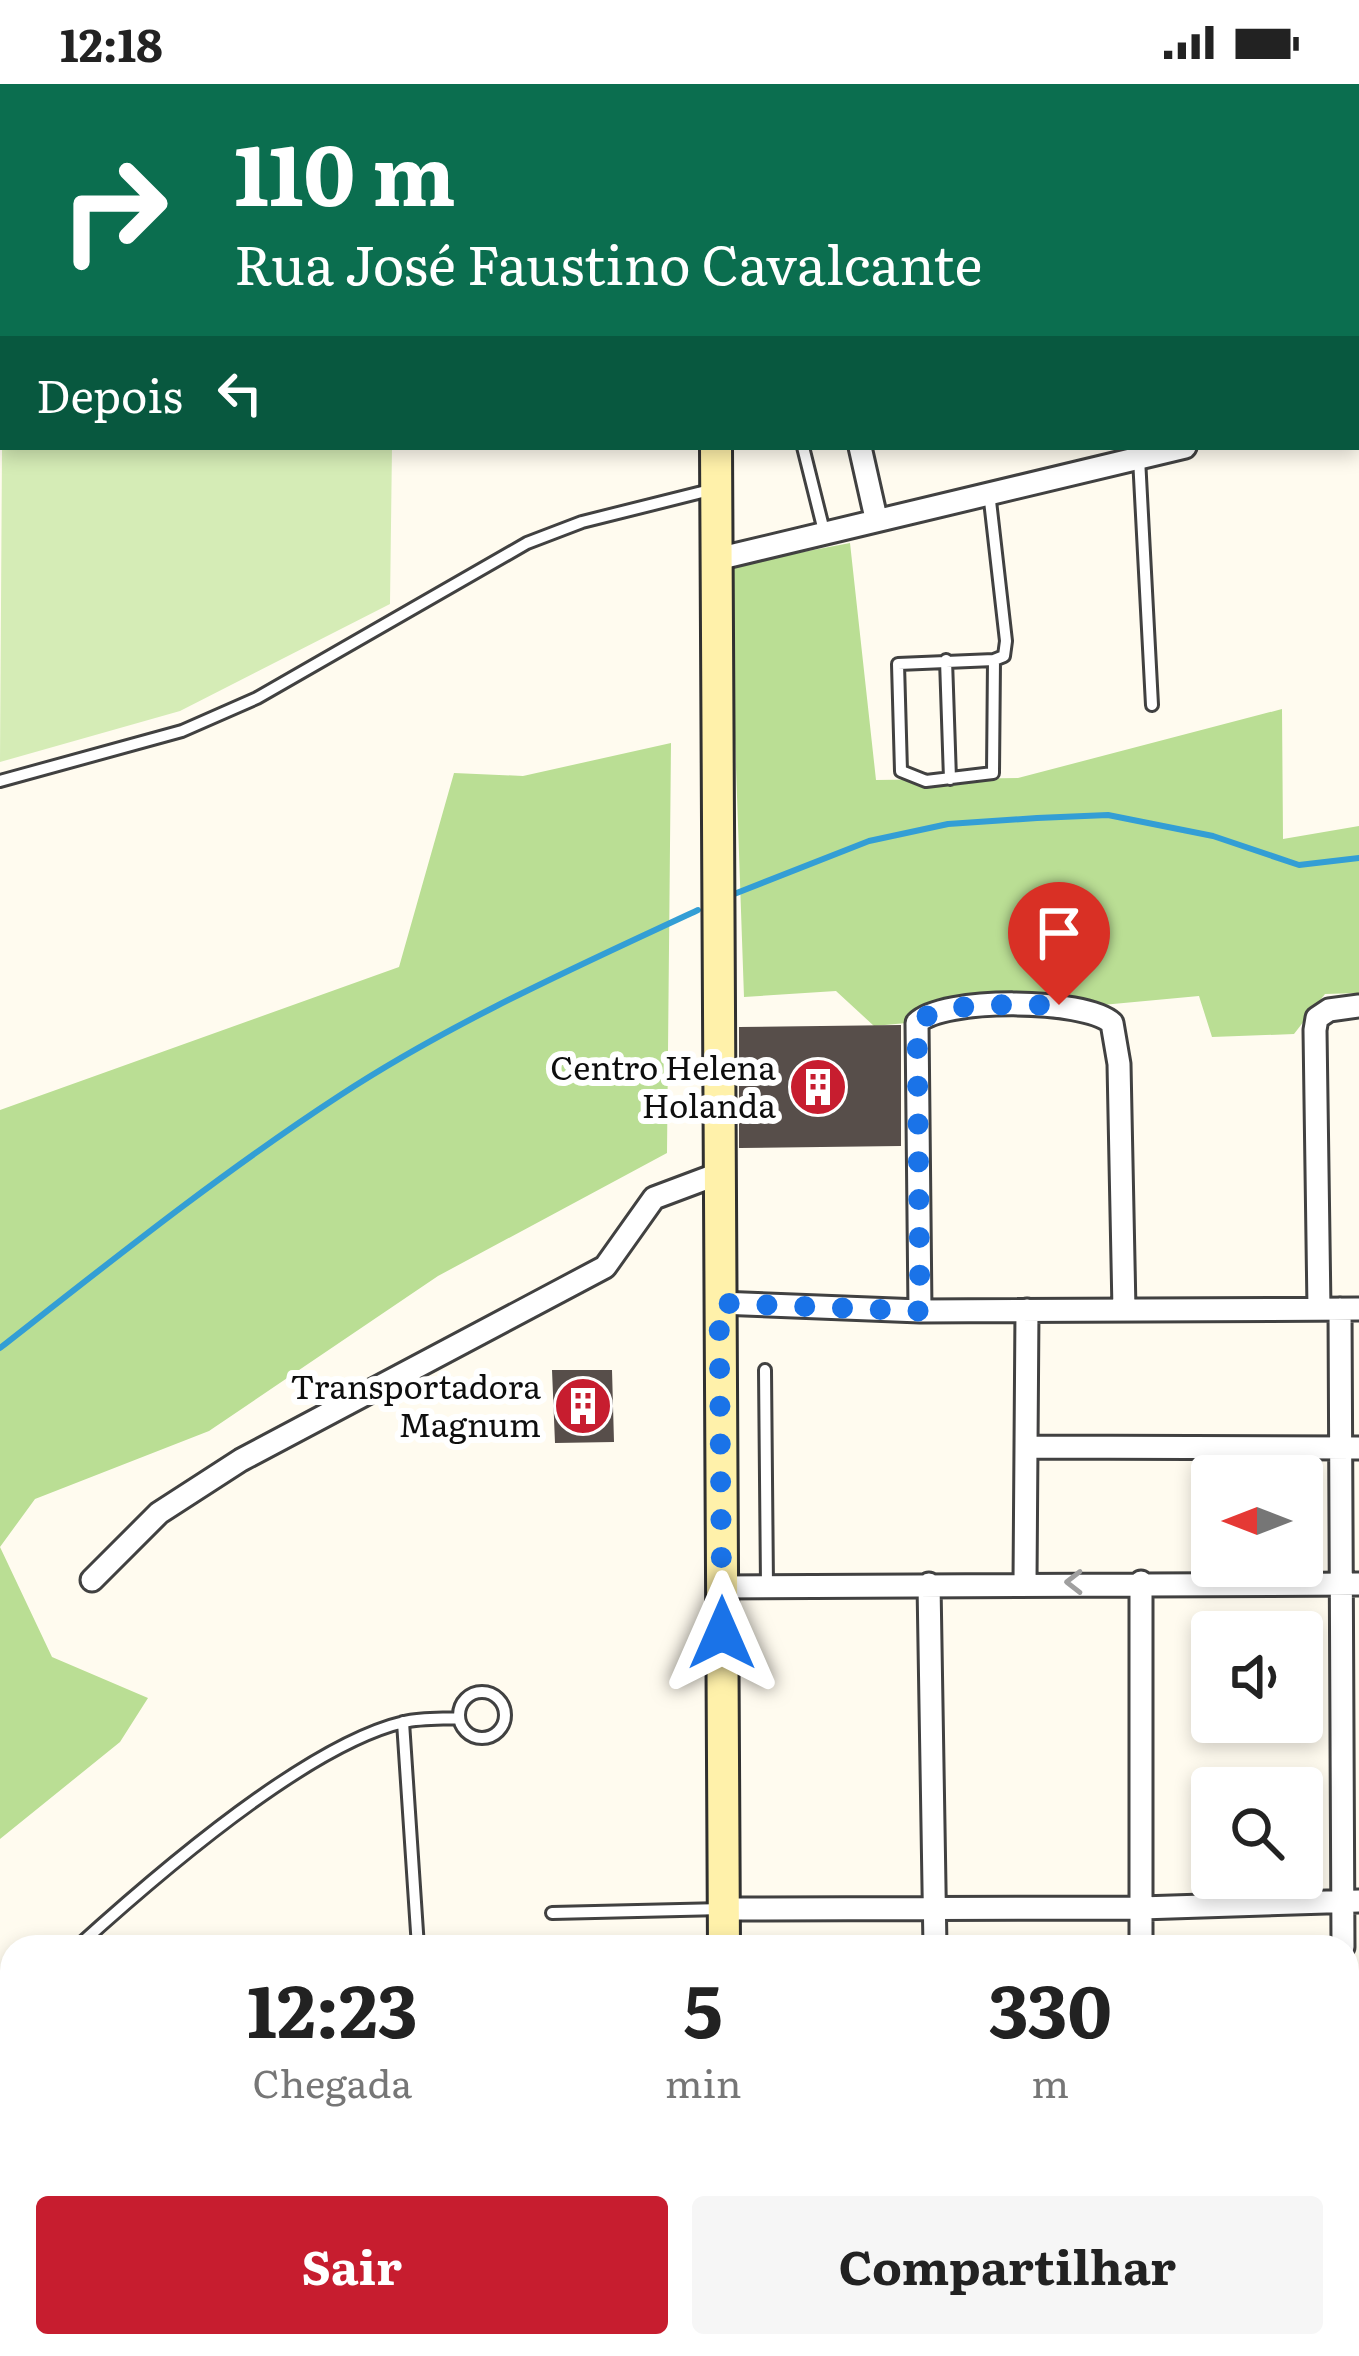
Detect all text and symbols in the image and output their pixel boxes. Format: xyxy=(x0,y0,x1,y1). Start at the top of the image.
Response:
text: 12:18 xyxy=(60,9,163,76)
text: 110 m xyxy=(234,107,456,232)
icon: right xyxy=(36,132,192,288)
text: Rua José Faustino Cavalcante xyxy=(234,221,983,302)
text: Depois xyxy=(36,360,183,427)
icon: left xyxy=(207,360,273,426)
pin xyxy=(1008,882,1110,1005)
icon: arrive xyxy=(1026,900,1092,966)
place label: Centro Helena Holanda xyxy=(550,1041,776,1128)
building icon: Centro Helena Holanda xyxy=(787,1056,849,1118)
place label: Transportadora Magnum xyxy=(290,1360,541,1447)
building icon: Transportadora Magnum xyxy=(552,1375,614,1437)
north arrow xyxy=(1191,1455,1323,1587)
map controls xyxy=(1191,1455,1323,1899)
one-way arrow xyxy=(1064,1569,1082,1595)
position arrow xyxy=(659,1570,785,1696)
button: sound xyxy=(1191,1611,1323,1743)
button: search xyxy=(1191,1767,1323,1899)
text: 12:23 xyxy=(247,1953,418,2060)
text: 5 xyxy=(684,1953,723,2060)
text: 330 xyxy=(989,1953,1112,2060)
text: Chegada xyxy=(253,2052,412,2110)
text: min xyxy=(665,2052,742,2110)
text: m xyxy=(1031,2052,1069,2110)
button: Sair xyxy=(36,2196,668,2334)
button: Compartilhar xyxy=(692,2196,1323,2334)

